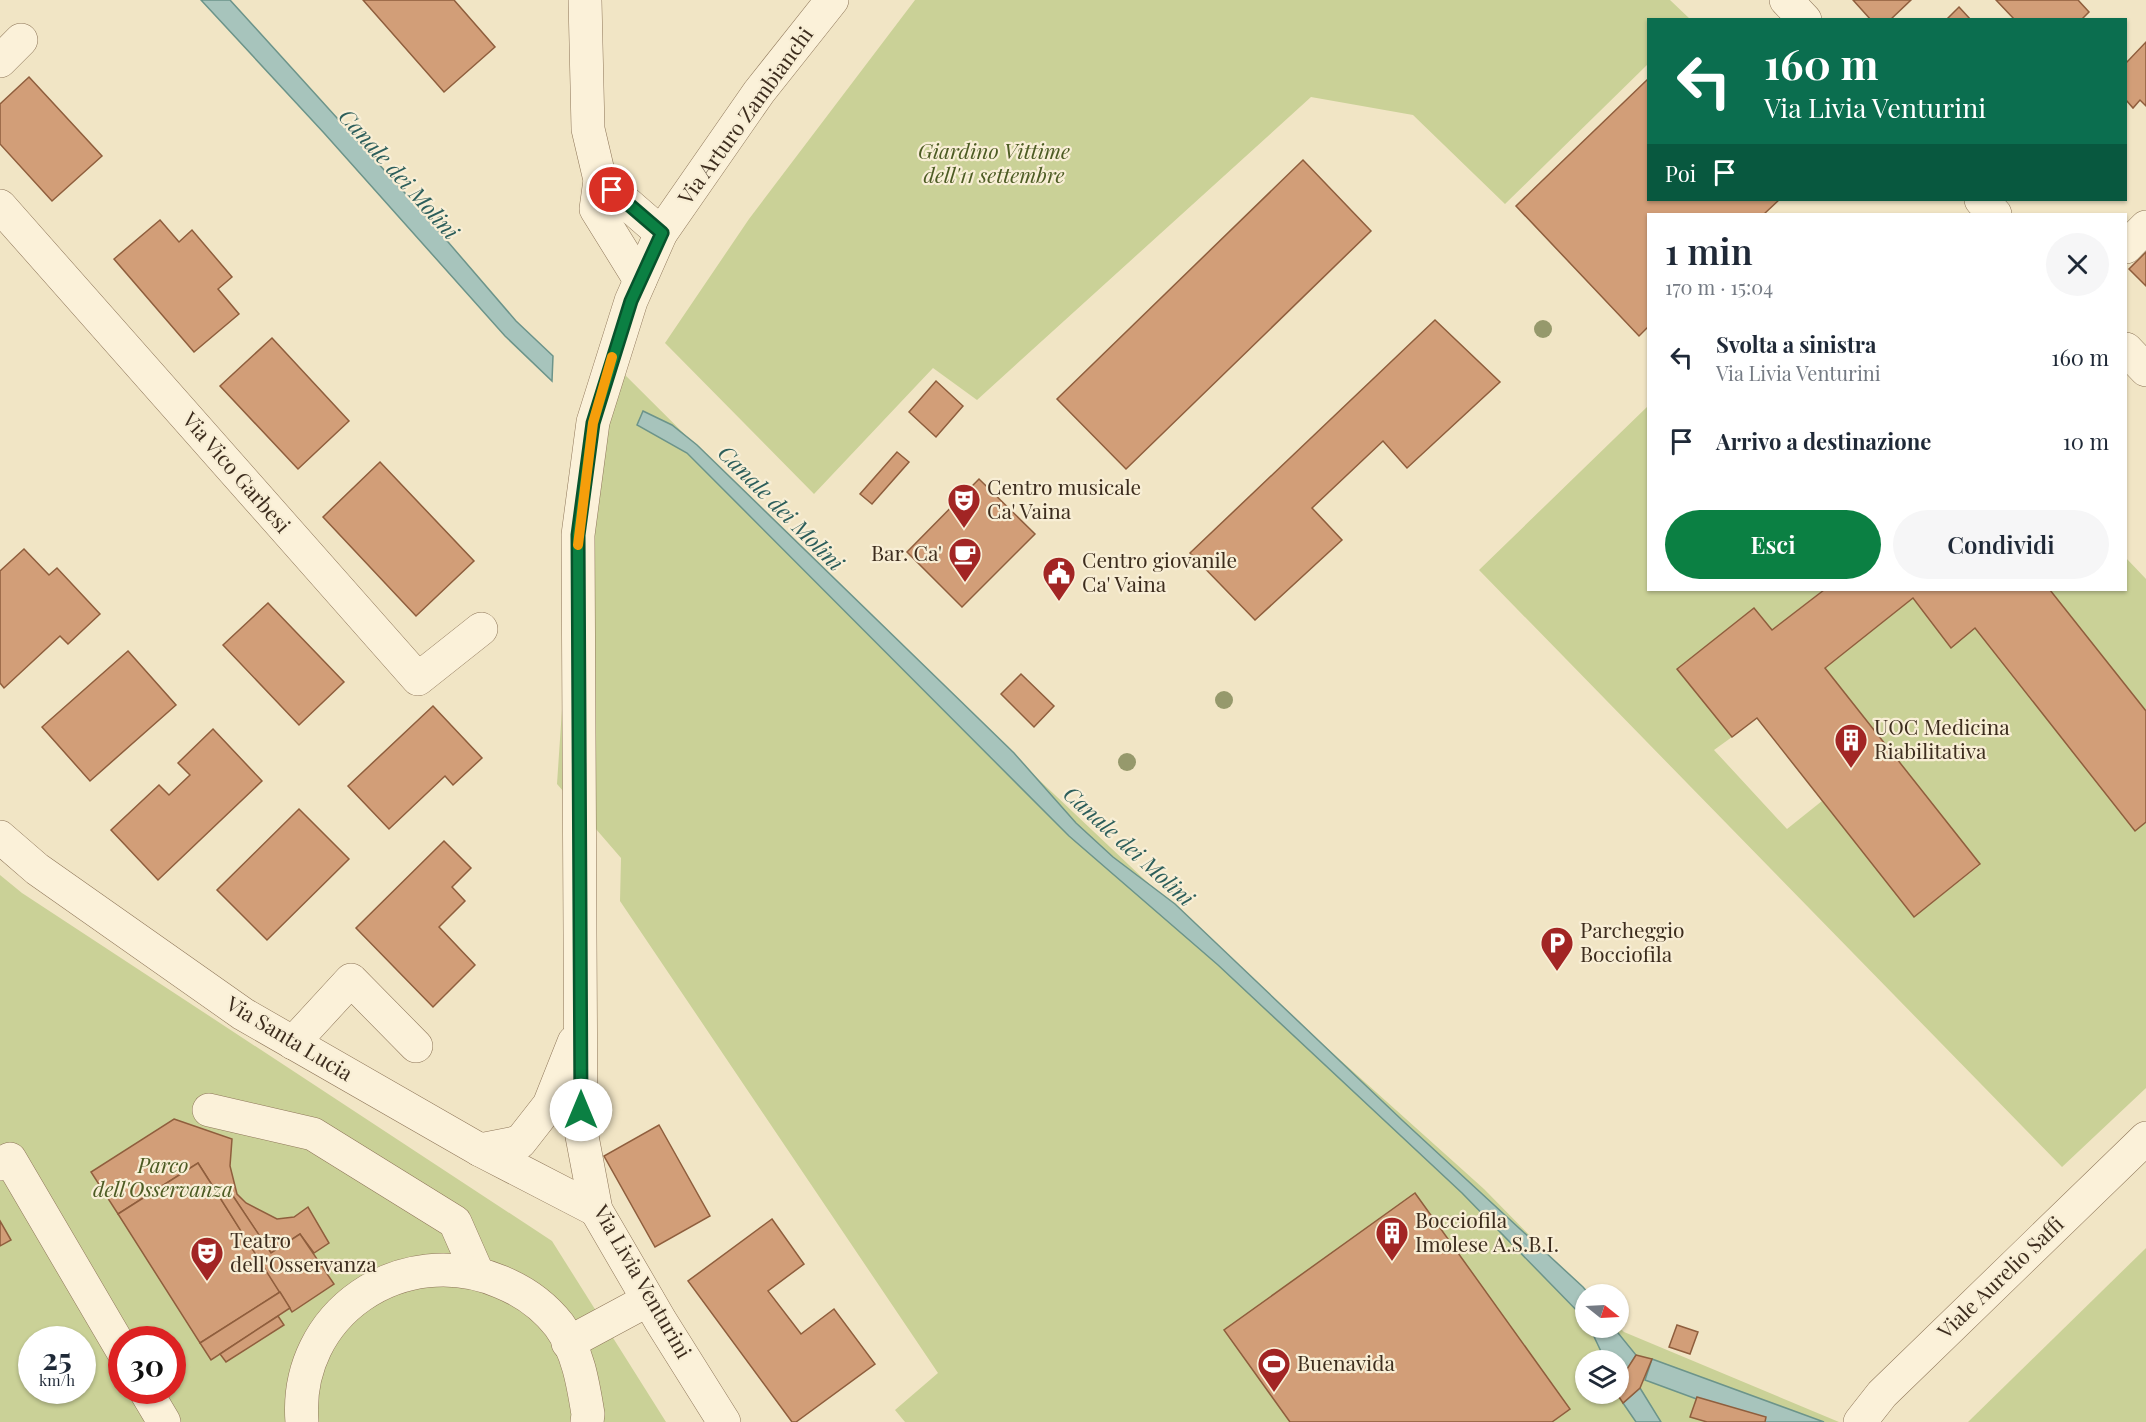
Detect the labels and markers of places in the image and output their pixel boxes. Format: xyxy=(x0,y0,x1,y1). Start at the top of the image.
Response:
pin xyxy=(586,164,637,215)
place label: Centro musicale Ca' Vaina xyxy=(987,472,1141,524)
theatre icon: Centro musicale Ca' Vaina xyxy=(946,482,982,529)
cafe icon: Bar. Ca' xyxy=(947,536,983,583)
place label: Bar. Ca' xyxy=(871,538,942,566)
place label: Centro giovanile Ca' Vaina xyxy=(1082,545,1237,597)
public building icon: Centro giovanile Ca' Vaina xyxy=(1041,555,1077,602)
place label: UOC Medicina Riabilitativa xyxy=(1874,712,2010,764)
building icon: UOC Medicina Riabilitativa xyxy=(1833,722,1869,769)
place label: Parcheggio Bocciofila xyxy=(1580,915,1685,967)
parking icon: Parcheggio Bocciofila xyxy=(1539,925,1575,972)
place label: Bocciofila Imolese A.S.B.I. xyxy=(1415,1205,1559,1257)
building icon: Bocciofila Imolese A.S.B.I. xyxy=(1374,1215,1410,1262)
place label: Teatro dell'Osservanza xyxy=(230,1225,377,1277)
theatre icon: Teatro dell'Osservanza xyxy=(189,1235,225,1282)
sports icon: Buenavida xyxy=(1256,1346,1292,1393)
place label: Buenavida xyxy=(1297,1348,1395,1376)

